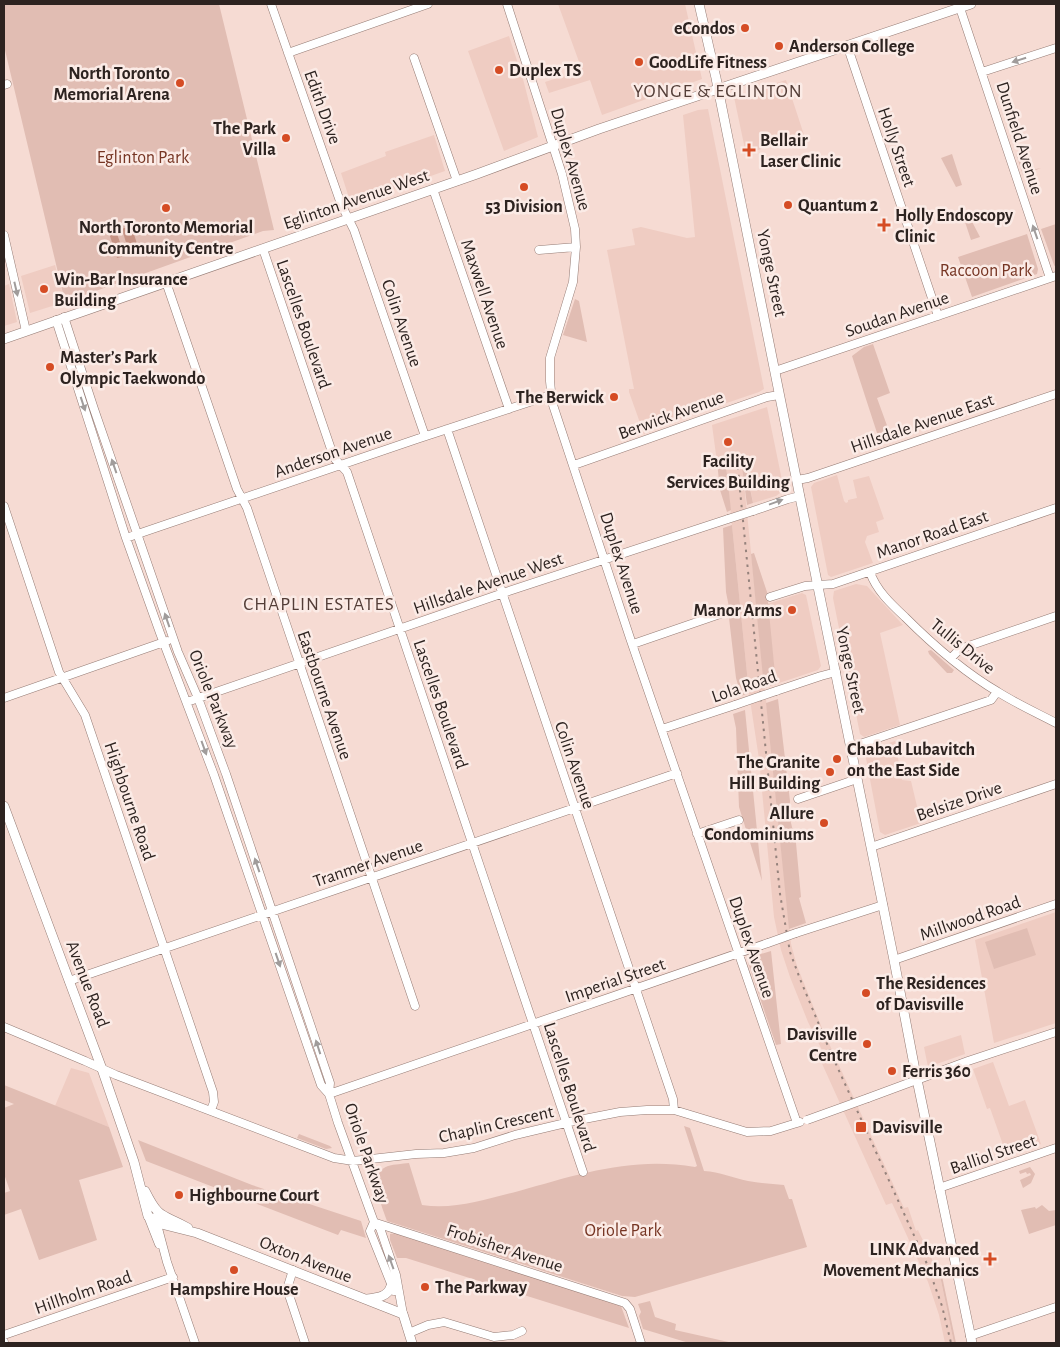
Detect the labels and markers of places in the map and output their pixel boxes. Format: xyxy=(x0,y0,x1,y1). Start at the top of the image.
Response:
place label: eCondos xyxy=(674,20,735,38)
marker: eCondos xyxy=(739,22,751,34)
place label: Anderson College xyxy=(789,38,915,56)
marker: Anderson College xyxy=(773,40,785,52)
place label: GoodLife Fitness xyxy=(649,54,767,72)
marker: GoodLife Fitness xyxy=(633,56,645,68)
place label: Duplex TS xyxy=(509,62,582,80)
marker: Duplex TS xyxy=(493,64,505,76)
place label: North Toronto Memorial Arena xyxy=(53,65,170,104)
marker: North Toronto Memorial Arena xyxy=(174,77,186,89)
place label: The Park Villa xyxy=(213,120,276,159)
marker: The Park Villa xyxy=(280,132,292,144)
place label: Bellair Laser Clinic xyxy=(760,132,841,171)
marker: Bellair Laser Clinic xyxy=(742,143,756,157)
marker: 53 Division xyxy=(518,181,530,193)
place label: Quantum 2 xyxy=(798,197,879,215)
place label: 53 Division xyxy=(485,198,563,216)
marker: Quantum 2 xyxy=(782,199,794,211)
marker: North Toronto Memorial Community Centre xyxy=(160,202,172,214)
place label: Holly Endoscopy Clinic xyxy=(895,207,1014,246)
marker: Holly Endoscopy Clinic xyxy=(877,218,891,232)
place label: North Toronto Memorial Community Centre xyxy=(79,219,253,258)
place label: Win-Bar Insurance Building xyxy=(54,271,188,310)
marker: Win-Bar Insurance Building xyxy=(38,283,50,295)
place label: Master’s Park Olympic Taekwondo xyxy=(60,349,206,388)
marker: Master’s Park Olympic Taekwondo xyxy=(44,361,56,373)
place label: The Berwick xyxy=(516,389,604,407)
marker: The Berwick xyxy=(608,391,620,403)
marker: Facility Services Building xyxy=(722,436,734,448)
place label: Facility Services Building xyxy=(666,453,791,492)
place label: Manor Arms xyxy=(694,602,782,620)
marker: Manor Arms xyxy=(786,604,798,616)
place label: Chabad Lubavitch on the East Side xyxy=(847,741,975,780)
marker: Chabad Lubavitch on the East Side xyxy=(831,753,843,765)
place label: The Granite Hill Building xyxy=(729,754,821,793)
marker: The Granite Hill Building xyxy=(824,766,836,778)
place label: Allure Condominiums xyxy=(704,805,814,844)
marker: Allure Condominiums xyxy=(818,817,830,829)
place label: The Residences of Davisville xyxy=(876,975,986,1014)
marker: The Residences of Davisville xyxy=(860,987,872,999)
place label: Davisville Centre xyxy=(786,1026,857,1065)
marker: Davisville Centre xyxy=(861,1038,873,1050)
place label: Ferris 360 xyxy=(902,1063,971,1081)
marker: Ferris 360 xyxy=(886,1065,898,1077)
place label: Davisville xyxy=(872,1119,943,1137)
marker: Davisville xyxy=(854,1120,868,1134)
place label: Highbourne Court xyxy=(189,1187,319,1205)
marker: Highbourne Court xyxy=(173,1189,185,1201)
place label: LINK Advanced Movement Mechanics xyxy=(823,1241,980,1280)
marker: LINK Advanced Movement Mechanics xyxy=(983,1252,997,1266)
marker: Hampshire House xyxy=(228,1264,240,1276)
place label: The Parkway xyxy=(435,1279,528,1297)
place label: Hampshire House xyxy=(169,1281,299,1299)
marker: The Parkway xyxy=(419,1281,431,1293)

